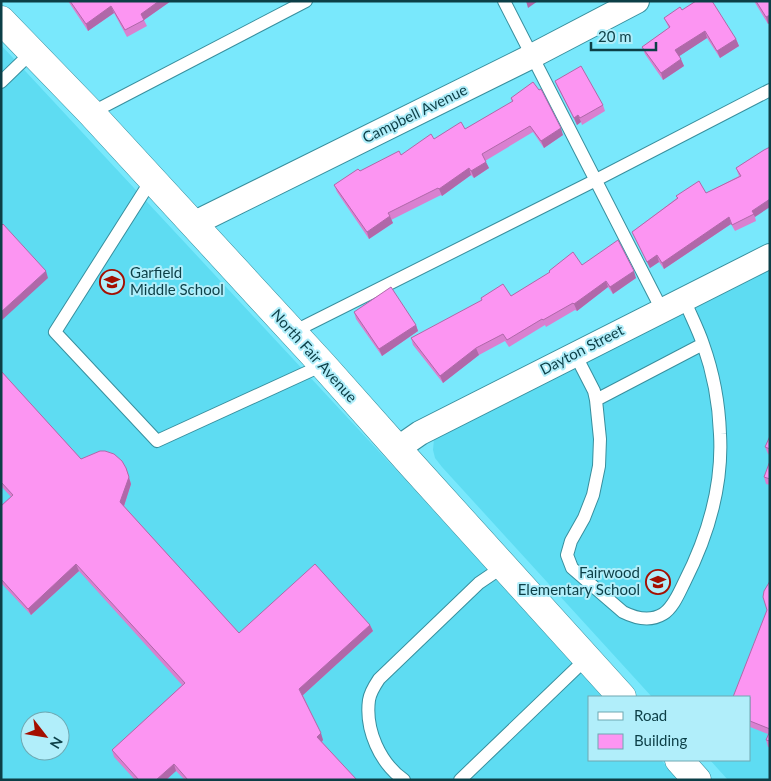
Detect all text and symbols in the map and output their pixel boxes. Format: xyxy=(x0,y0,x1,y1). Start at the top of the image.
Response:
scale bar xyxy=(591,20,656,52)
text: 20 m xyxy=(598,27,632,45)
street label: Campbell Avenue xyxy=(359,80,470,146)
place label: Garfield Middle School xyxy=(130,263,224,298)
school or university icon: Garfield Middle School xyxy=(99,269,125,295)
street label: North Fair Avenue xyxy=(268,305,361,406)
street label: Dayton Street xyxy=(537,320,627,378)
place label: Fairwood Elementary School xyxy=(518,563,640,598)
school or university icon: Fairwood Elementary School xyxy=(645,569,671,595)
legend xyxy=(588,696,751,761)
text: Road xyxy=(634,706,667,724)
north arrow xyxy=(20,711,70,761)
text: Building xyxy=(634,731,687,749)
text: N xyxy=(47,734,67,752)

